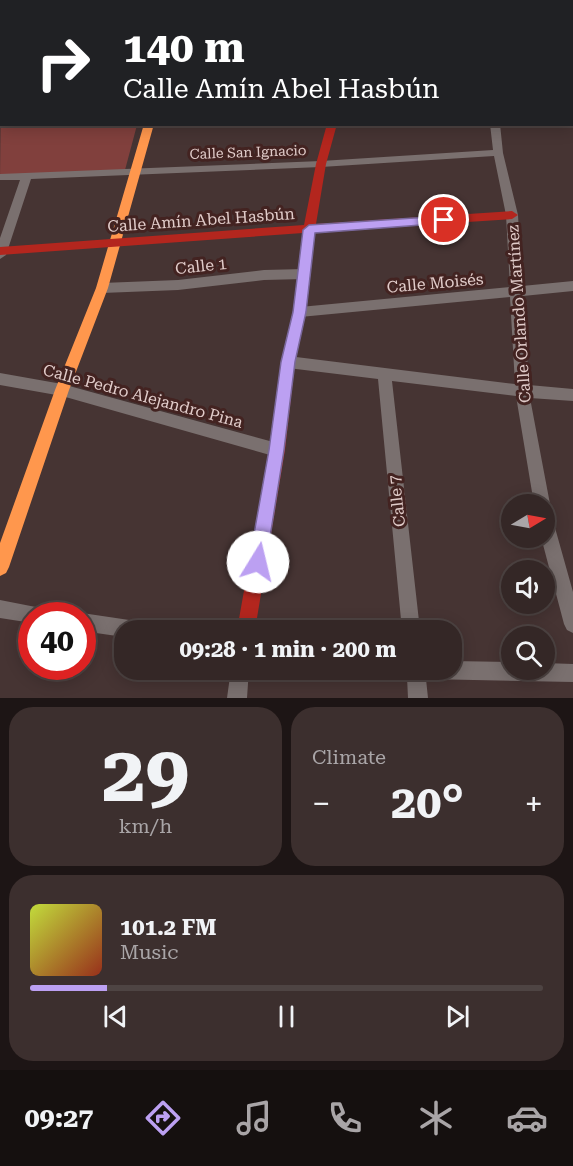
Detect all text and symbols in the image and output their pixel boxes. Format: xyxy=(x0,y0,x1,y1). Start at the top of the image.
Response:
text: 140 m xyxy=(123,23,245,72)
icon: right xyxy=(24,24,102,102)
text: Calle Amín Abel Hasbún xyxy=(123,73,439,105)
street label: Calle San Ignacio xyxy=(189,142,307,162)
pin xyxy=(418,194,469,245)
icon: arrive xyxy=(427,203,460,236)
street label: Calle Amín Abel Hasbún xyxy=(107,204,295,236)
street label: Calle Orlando Martínez xyxy=(503,224,535,404)
street label: Calle 1 xyxy=(174,254,228,278)
street label: Calle Moisés xyxy=(386,269,484,297)
street label: Calle Pedro Alejandro Pina xyxy=(41,360,245,432)
street label: Calle 7 xyxy=(385,474,409,528)
north arrow xyxy=(501,494,555,548)
map controls xyxy=(501,494,555,680)
position arrow xyxy=(226,530,290,594)
button: sound xyxy=(501,560,555,614)
speed limit sign: 40 xyxy=(18,602,96,680)
button: search xyxy=(501,626,555,680)
text: 09:28 · 1 min · 200 m xyxy=(179,637,397,662)
text: 29 xyxy=(102,729,189,820)
text: Climate xyxy=(312,745,386,769)
text: 20° xyxy=(391,776,464,829)
text: − xyxy=(312,784,330,823)
text: + xyxy=(525,784,543,823)
text: km/h xyxy=(119,814,172,838)
text: 101.2 FM xyxy=(120,915,217,940)
text: Music xyxy=(120,940,179,964)
icon: previous xyxy=(99,1000,132,1033)
icon: pause xyxy=(270,1000,303,1033)
icon: next xyxy=(441,1000,474,1033)
icon: directions xyxy=(142,1097,184,1139)
icon: music xyxy=(233,1097,275,1139)
icon: phone xyxy=(324,1097,366,1139)
icon: climate xyxy=(415,1097,457,1139)
icon: car xyxy=(506,1097,548,1139)
text: 09:27 xyxy=(25,1102,93,1134)

